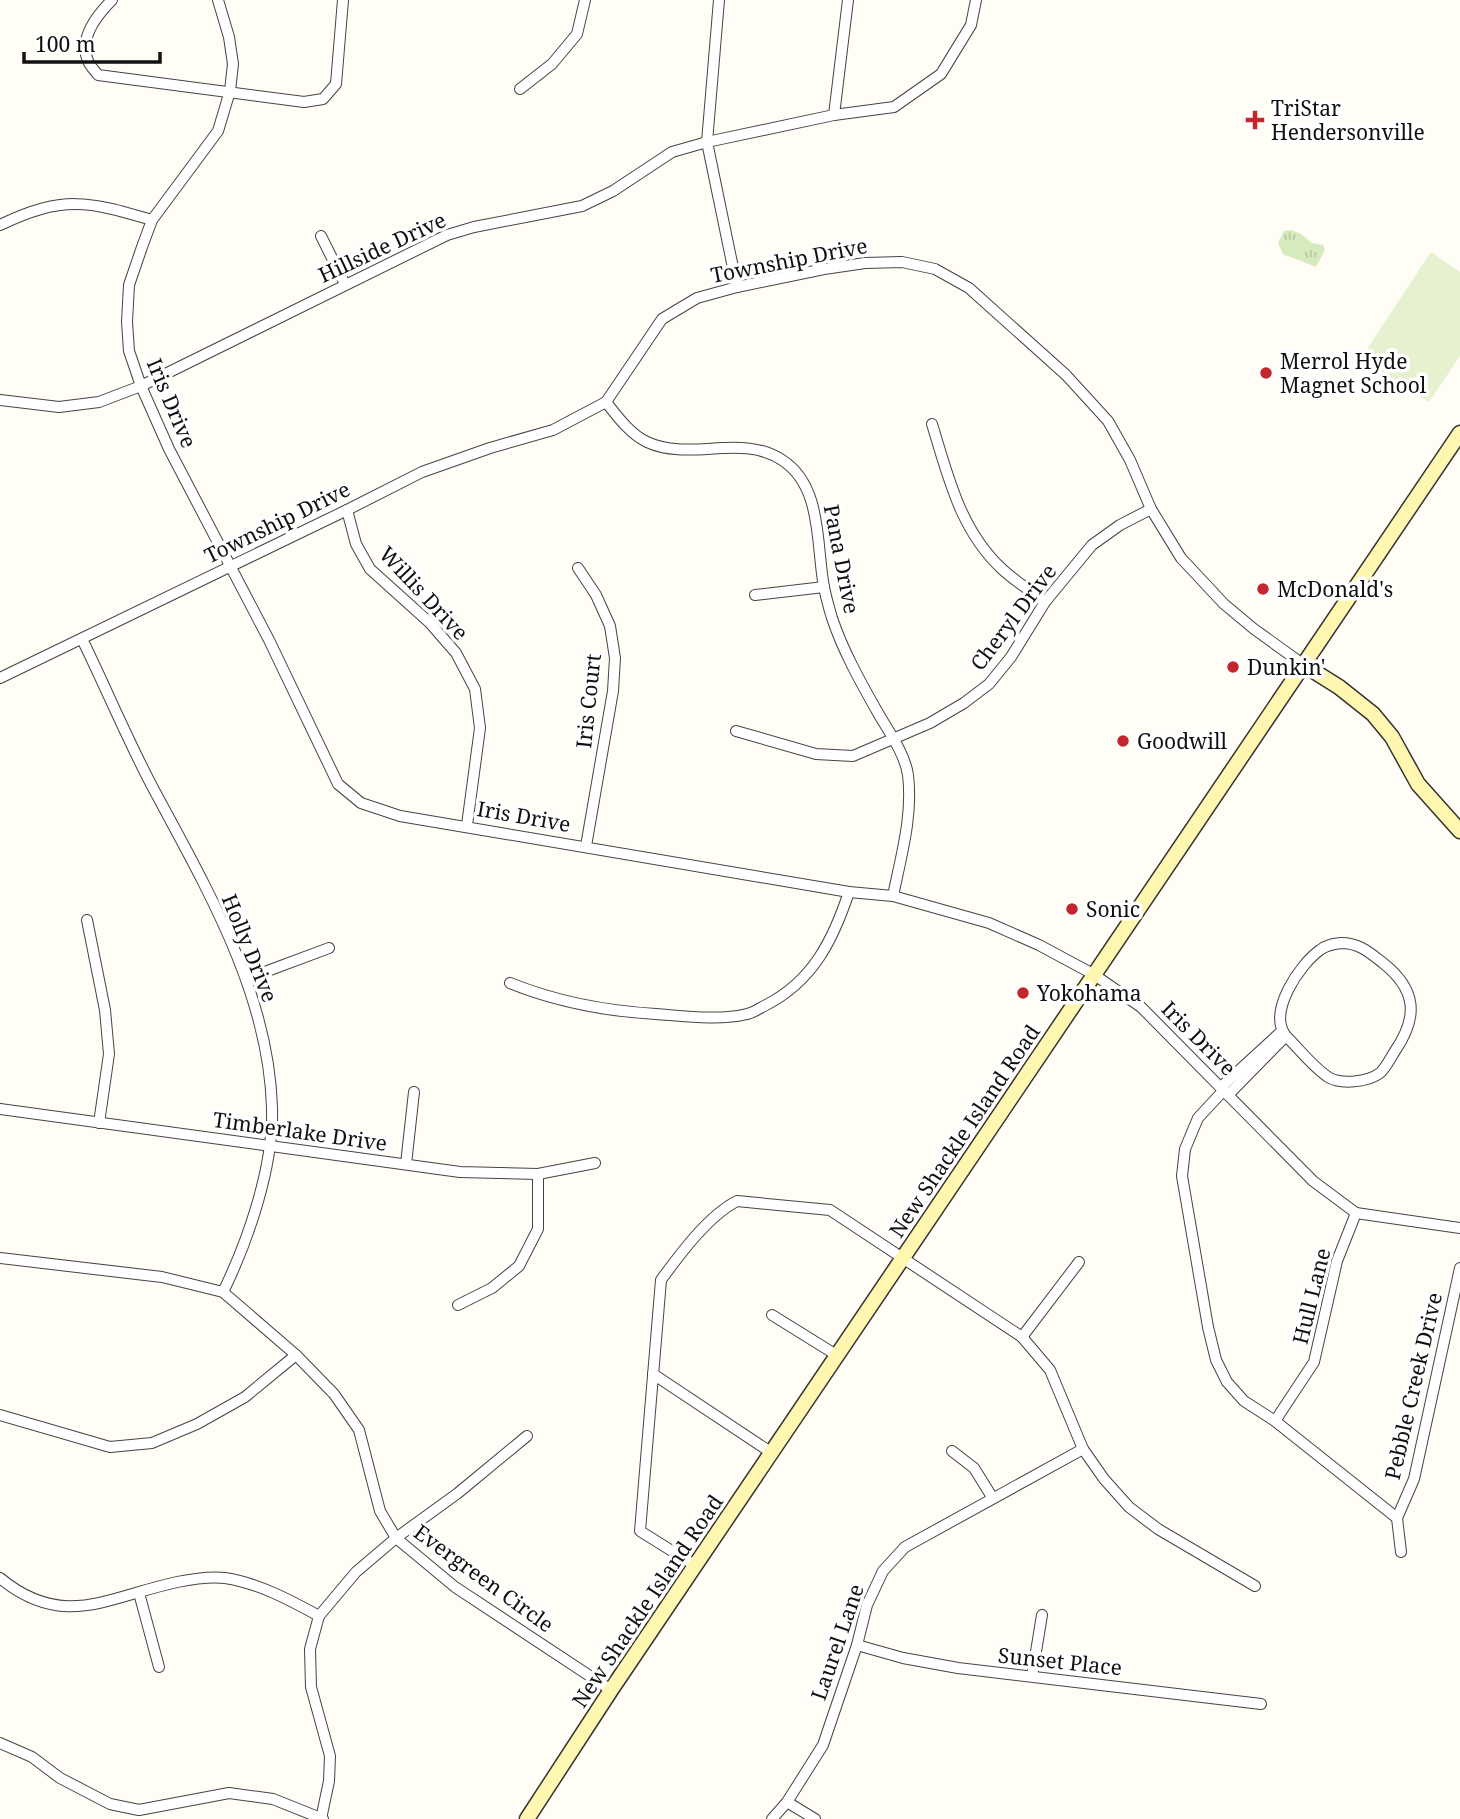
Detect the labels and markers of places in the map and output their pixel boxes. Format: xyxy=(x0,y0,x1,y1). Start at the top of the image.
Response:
place label: TriStar Hendersonville xyxy=(1271,94,1425,146)
marker: TriStar Hendersonville xyxy=(1245,110,1265,130)
place label: Merrol Hyde Magnet School xyxy=(1280,347,1427,399)
marker: Merrol Hyde Magnet School xyxy=(1258,365,1274,381)
place label: McDonald's xyxy=(1277,575,1393,603)
marker: McDonald's xyxy=(1255,581,1271,597)
place label: Dunkin' xyxy=(1247,653,1325,681)
marker: Dunkin' xyxy=(1225,659,1241,675)
place label: Goodwill xyxy=(1137,727,1227,755)
marker: Goodwill xyxy=(1115,733,1131,749)
place label: Sonic xyxy=(1086,895,1140,923)
marker: Sonic xyxy=(1064,901,1080,917)
place label: Yokohama xyxy=(1036,979,1142,1007)
marker: Yokohama xyxy=(1015,985,1031,1001)

